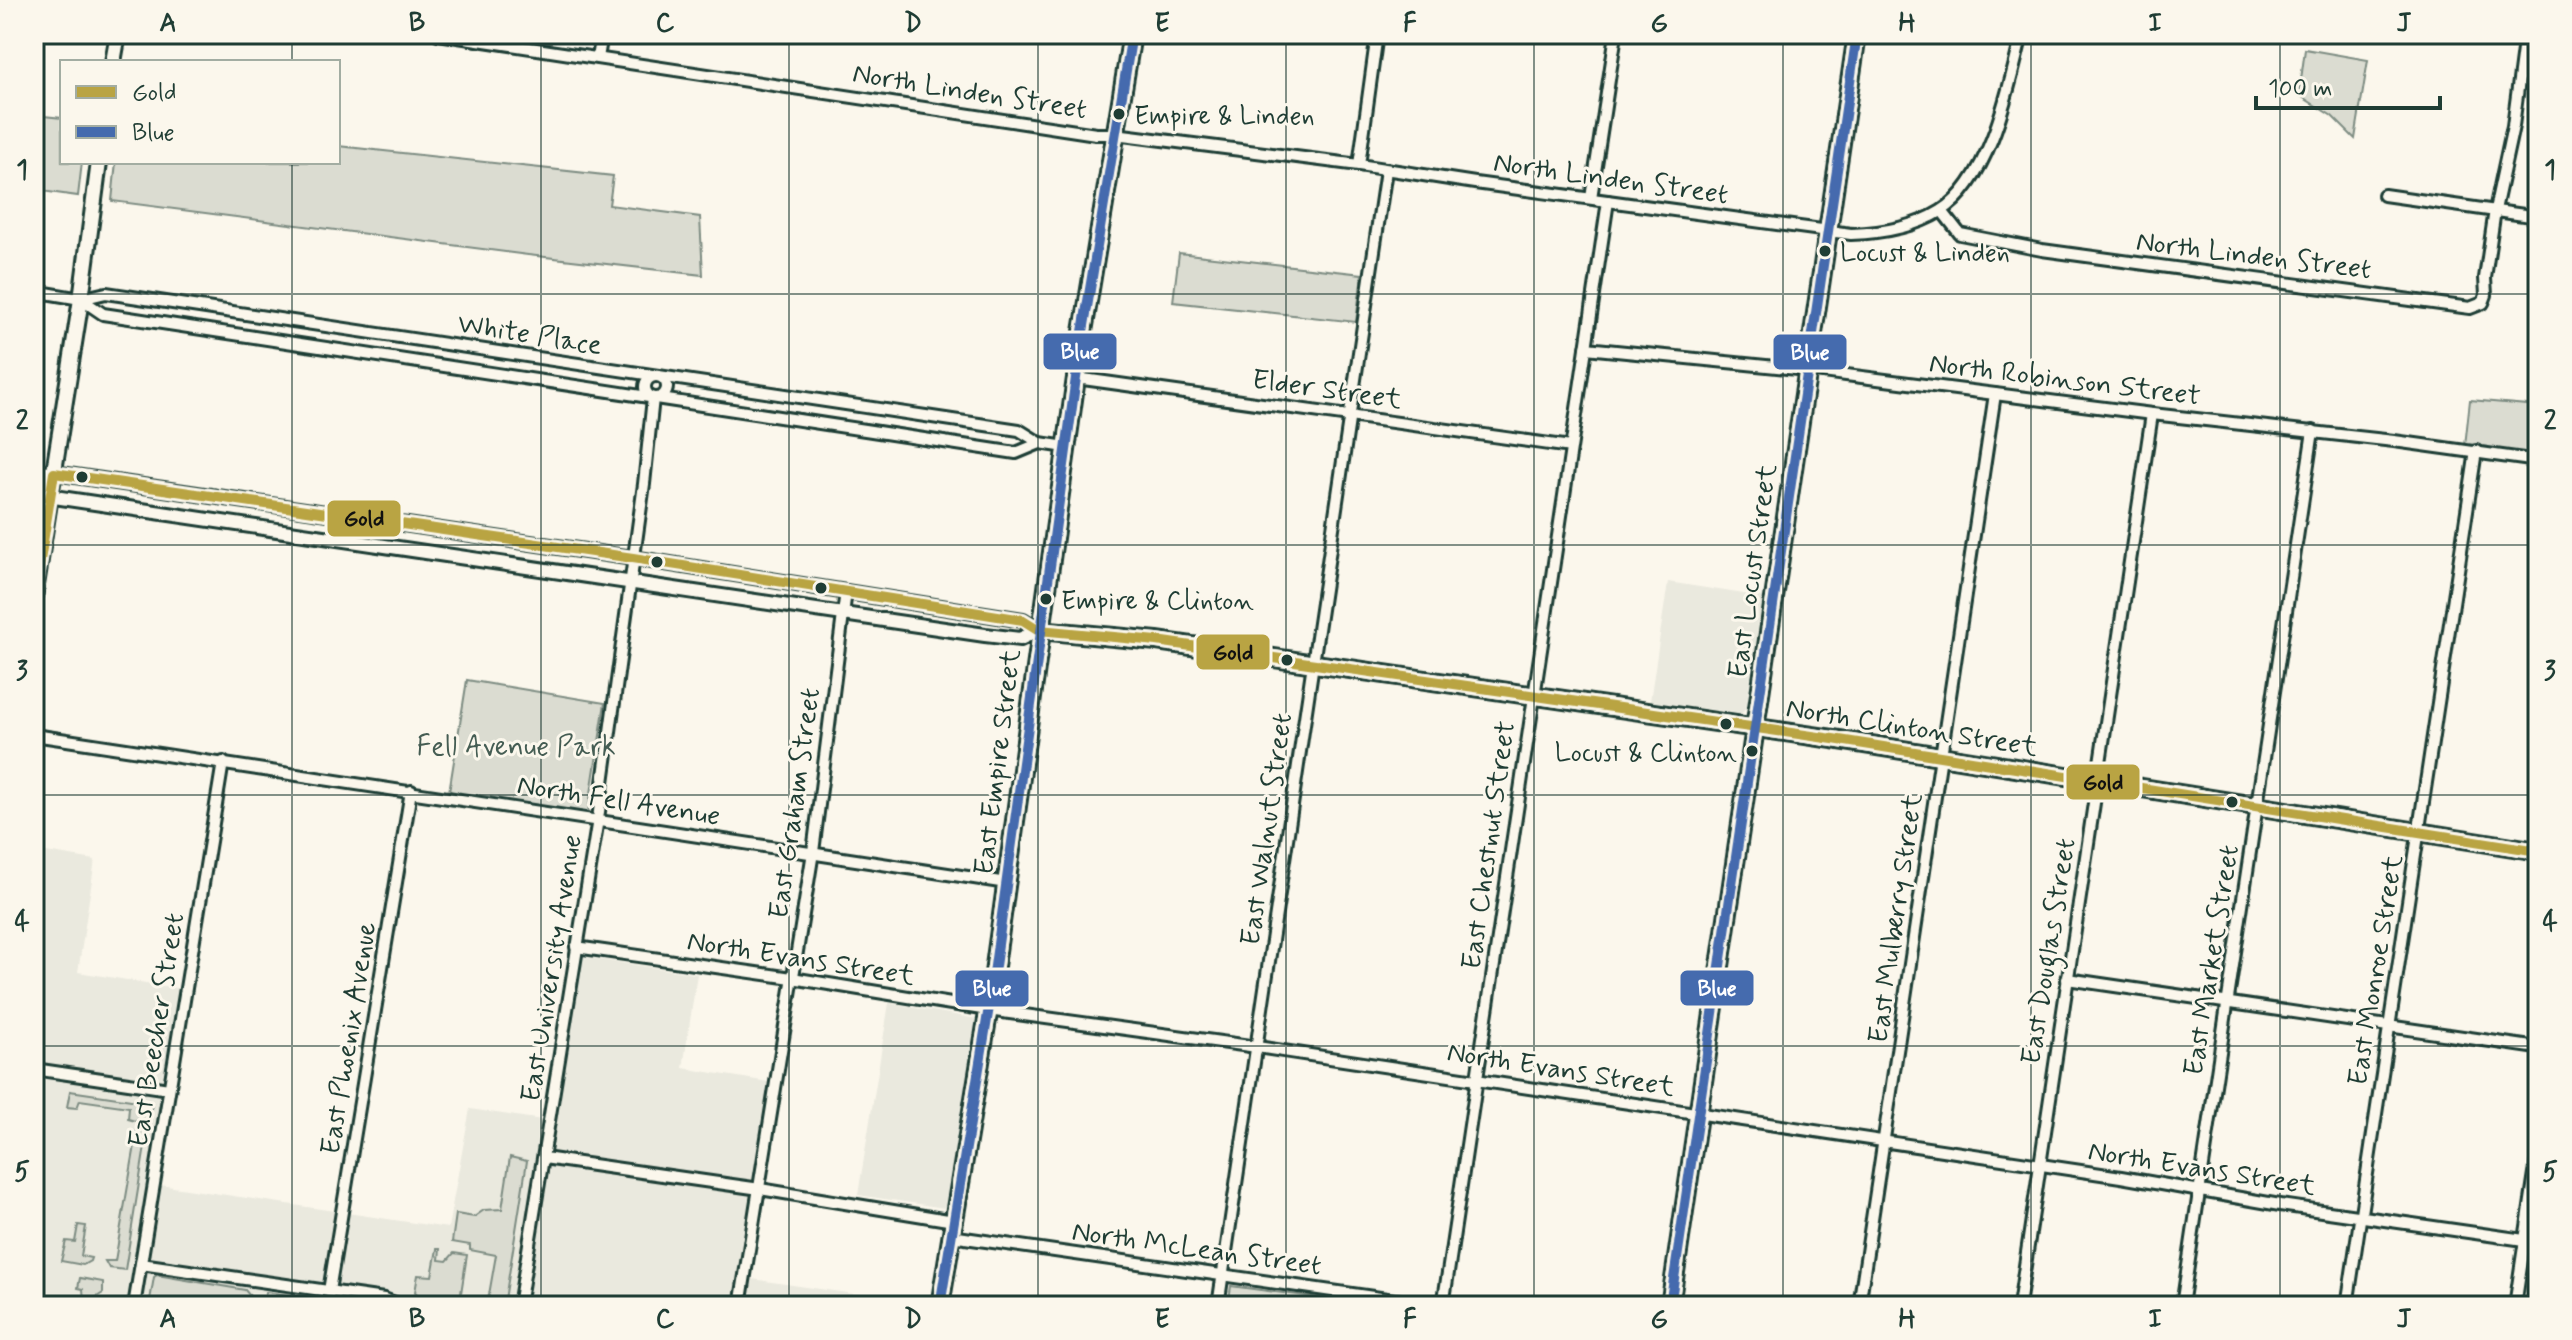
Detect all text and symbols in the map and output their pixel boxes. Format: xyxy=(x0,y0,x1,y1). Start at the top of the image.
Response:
text: A xyxy=(159,7,177,41)
text: B xyxy=(409,7,425,41)
text: C xyxy=(656,7,675,41)
text: D xyxy=(904,7,922,41)
text: E xyxy=(1154,7,1170,41)
text: F xyxy=(1403,7,1417,41)
text: G xyxy=(1650,7,1668,41)
text: H xyxy=(1899,7,1916,41)
text: I xyxy=(2148,7,2162,41)
text: J xyxy=(2396,7,2412,41)
street label: North Linden Street xyxy=(850,56,1089,129)
legend xyxy=(60,60,340,164)
scale bar xyxy=(2256,60,2440,110)
text: 100 m xyxy=(2268,74,2332,105)
text: Gold xyxy=(132,78,176,109)
place label: Empire & Linden xyxy=(1134,100,1315,134)
marker: Empire & Linden xyxy=(1111,106,1127,122)
text: Blue xyxy=(132,118,175,149)
street label: North Linden Street xyxy=(1491,145,1730,214)
text: 1 xyxy=(16,154,28,188)
text: 1 xyxy=(2544,154,2556,188)
street label: North Linden Street xyxy=(2134,224,2373,289)
place label: Locust & Linden xyxy=(1840,237,2010,271)
marker: Locust & Linden xyxy=(1817,243,1833,259)
street label: White Place xyxy=(455,306,604,365)
line badge: Blue xyxy=(1042,332,1118,371)
line badge: Blue xyxy=(1772,333,1848,371)
text: Blue xyxy=(1060,339,1100,367)
text: Blue xyxy=(1790,340,1830,368)
street label: North Robinson Street xyxy=(1927,345,2203,415)
street label: Elder Street xyxy=(1249,362,1404,419)
text: 2 xyxy=(16,405,29,439)
text: 2 xyxy=(2544,405,2557,439)
street label: East Locust Street xyxy=(1720,461,1787,681)
unlabelled marker xyxy=(74,469,90,485)
line badge: Gold xyxy=(326,499,402,538)
text: Gold xyxy=(344,506,384,534)
unlabelled marker xyxy=(649,554,665,570)
unlabelled marker xyxy=(813,580,829,596)
place label: Empire & Clinton xyxy=(1061,585,1254,619)
marker: Empire & Clinton xyxy=(1038,591,1054,607)
line badge: Gold xyxy=(1195,633,1271,671)
text: Gold xyxy=(1213,640,1253,668)
street label: East Empire Street xyxy=(966,647,1031,877)
unlabelled marker xyxy=(1279,652,1295,668)
text: 3 xyxy=(16,655,28,689)
text: 3 xyxy=(2544,655,2556,689)
street label: East Graham Street xyxy=(761,685,830,921)
street label: North Clinton Street xyxy=(1783,690,2041,767)
street label: East Walnut Street xyxy=(1233,711,1302,948)
unlabelled marker xyxy=(1718,716,1734,732)
street label: East Chestnut Street xyxy=(1454,719,1525,972)
park label: Fell Avenue Park xyxy=(416,729,616,766)
place label: Locust & Clinton xyxy=(1555,737,1737,771)
marker: Locust & Clinton xyxy=(1744,743,1760,759)
line badge: Gold xyxy=(2065,763,2141,801)
street label: North Fell Avenue xyxy=(514,767,723,836)
text: Gold xyxy=(2083,770,2123,798)
street label: East Mulberry Street xyxy=(1861,790,1932,1046)
unlabelled marker xyxy=(2224,794,2240,810)
street label: East University Avenue xyxy=(513,832,592,1105)
street label: East Douglas Street xyxy=(2013,836,2089,1068)
street label: East Market Street xyxy=(2176,842,2249,1079)
street label: East Monroe Street xyxy=(2340,852,2413,1088)
text: 4 xyxy=(14,906,30,940)
text: 4 xyxy=(2542,906,2558,940)
street label: East Beecher Street xyxy=(121,910,194,1150)
street label: East Phoenix Avenue xyxy=(313,919,386,1157)
street label: North Evans Street xyxy=(684,923,918,996)
line badge: Blue xyxy=(954,969,1030,1008)
line badge: Blue xyxy=(1679,969,1755,1007)
text: Blue xyxy=(972,976,1012,1004)
text: Blue xyxy=(1697,976,1737,1004)
street label: North Evans Street xyxy=(1444,1034,1678,1107)
street label: North Evans Street xyxy=(2085,1133,2319,1206)
text: 5 xyxy=(14,1156,30,1190)
text: 5 xyxy=(2542,1156,2558,1190)
street label: North McLean Street xyxy=(1070,1214,1324,1285)
text: A xyxy=(159,1303,177,1337)
text: B xyxy=(409,1303,425,1337)
text: C xyxy=(656,1303,675,1337)
text: D xyxy=(904,1303,922,1337)
text: E xyxy=(1154,1303,1170,1337)
text: F xyxy=(1403,1303,1417,1337)
text: G xyxy=(1650,1303,1668,1337)
text: H xyxy=(1899,1303,1916,1337)
text: I xyxy=(2148,1303,2162,1337)
text: J xyxy=(2396,1303,2412,1337)

